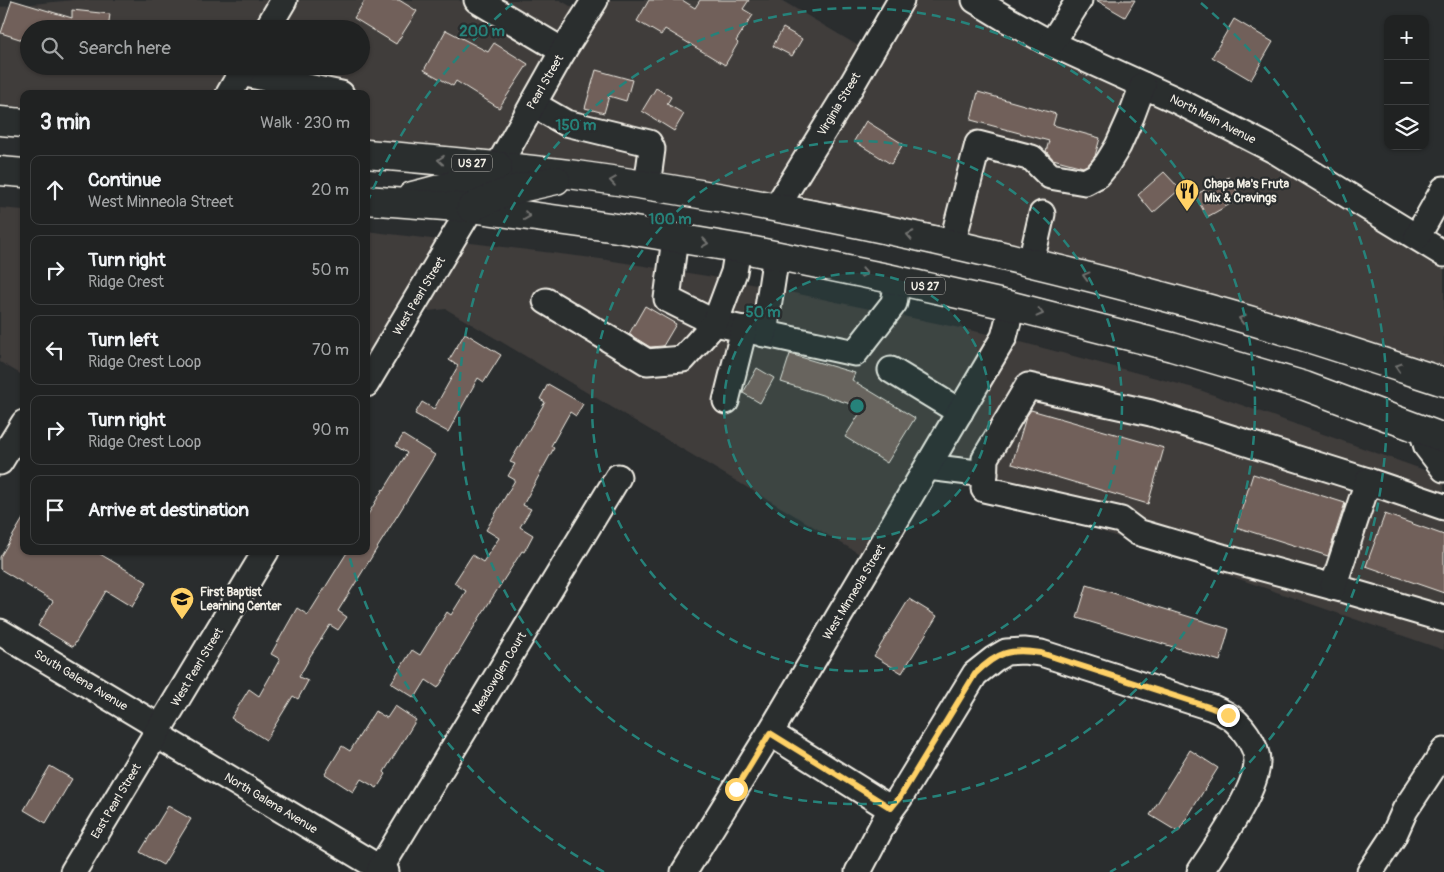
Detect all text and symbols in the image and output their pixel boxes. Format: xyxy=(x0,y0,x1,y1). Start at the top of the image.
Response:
map controls xyxy=(1384,15,1429,150)
button: + xyxy=(1384,15,1429,60)
search box xyxy=(20,20,370,75)
text: 200 m xyxy=(459,22,505,41)
icon: search xyxy=(38,34,66,62)
text: Search here xyxy=(78,36,171,60)
street label: Pearl Street xyxy=(524,52,567,112)
button: − xyxy=(1384,60,1429,105)
street label: Virginia Street xyxy=(815,70,864,139)
street label: North Main Avenue xyxy=(1167,91,1258,148)
button: layers xyxy=(1384,105,1429,150)
text: 3 min xyxy=(40,109,90,136)
text: Walk · 230 m xyxy=(260,113,350,133)
text: 150 m xyxy=(556,116,596,135)
road number: US 27 xyxy=(452,154,492,172)
one-way arrow xyxy=(437,155,445,166)
text: Continue xyxy=(88,168,161,192)
icon: ahead xyxy=(41,176,69,204)
one-way arrow xyxy=(608,176,617,186)
place label: Chapa Ma's Fruta Mix & Cravings xyxy=(1204,177,1289,206)
restaurant icon: Chapa Ma's Fruta Mix & Cravings xyxy=(1174,178,1200,212)
text: 20 m xyxy=(311,180,349,200)
text: West Minneola Street xyxy=(88,192,234,212)
one-way arrow xyxy=(523,210,531,221)
text: 100 m xyxy=(649,210,691,229)
one-way arrow xyxy=(906,230,915,241)
one-way arrow xyxy=(700,237,709,247)
text: Turn right xyxy=(88,248,166,272)
street label: West Pearl Street xyxy=(390,254,449,338)
icon: right xyxy=(41,256,69,284)
text: 50 m xyxy=(312,260,349,280)
one-way arrow xyxy=(860,267,869,278)
one-way arrow xyxy=(1081,271,1090,282)
text: Ridge Crest xyxy=(88,272,164,292)
road number: US 27 xyxy=(905,278,945,294)
text: 50 m xyxy=(746,303,780,322)
one-way arrow xyxy=(1035,307,1044,318)
one-way arrow xyxy=(1239,314,1247,324)
text: Turn left xyxy=(88,328,158,352)
icon: left xyxy=(41,336,69,364)
text: 70 m xyxy=(312,340,349,360)
text: Ridge Crest Loop xyxy=(88,352,201,372)
one-way arrow xyxy=(1394,362,1402,372)
centre of rings xyxy=(848,397,866,415)
text: Turn right xyxy=(88,408,166,432)
icon: right xyxy=(41,416,69,444)
text: 90 m xyxy=(312,420,349,440)
text: Ridge Crest Loop xyxy=(88,432,201,452)
icon: arrive xyxy=(41,496,69,524)
text: Arrive at destination xyxy=(88,498,249,522)
street label: West Minneola Street xyxy=(820,541,889,643)
place label: First Baptist Learning Center xyxy=(200,585,282,614)
school or university icon: First Baptist Learning Center xyxy=(169,586,195,620)
street label: West Pearl Street xyxy=(168,625,227,709)
street label: Meadowglen Court xyxy=(469,629,530,717)
street label: South Galena Avenue xyxy=(31,647,130,714)
route end xyxy=(1217,704,1240,727)
street label: East Pearl Street xyxy=(88,761,145,842)
street label: North Galena Avenue xyxy=(222,770,320,837)
route start xyxy=(725,778,748,801)

